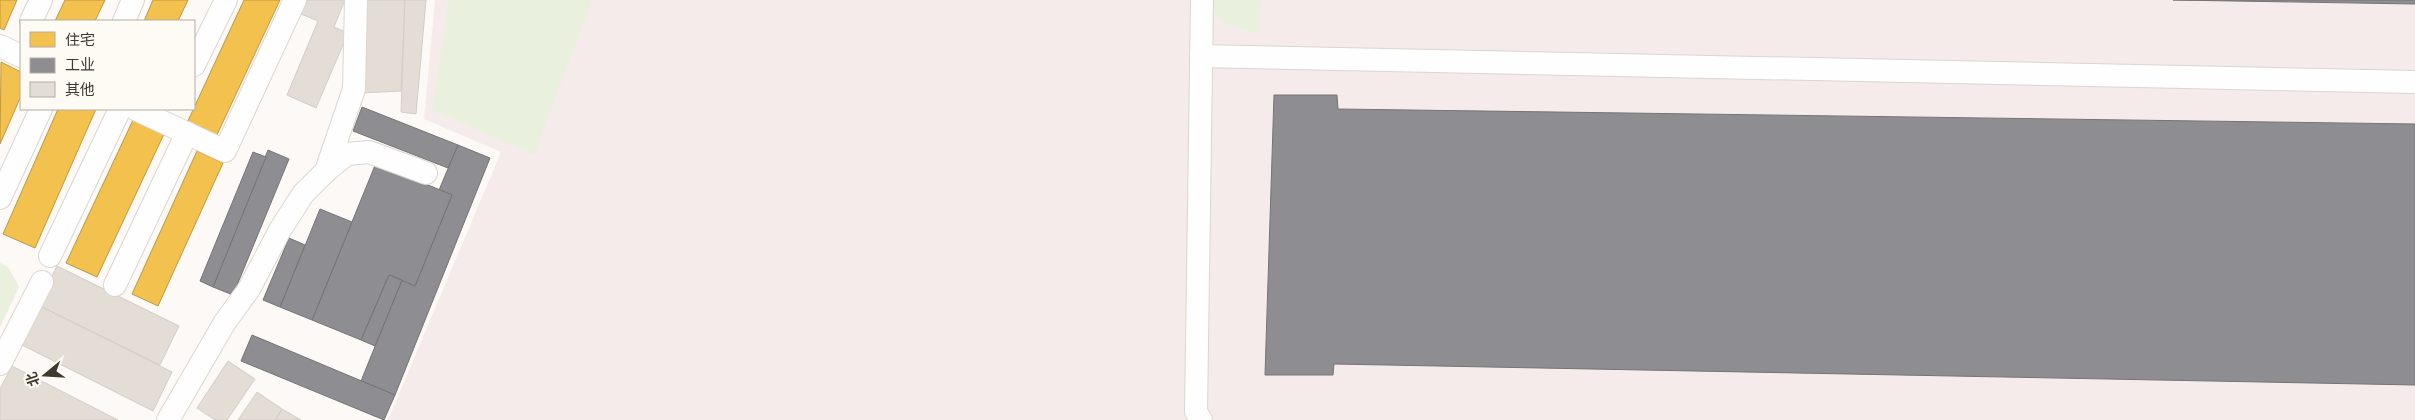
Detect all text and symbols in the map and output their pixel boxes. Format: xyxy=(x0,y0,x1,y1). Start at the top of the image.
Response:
legend xyxy=(20,20,195,110)
text: 住宅 xyxy=(65,31,95,49)
text: 工业 xyxy=(65,56,95,74)
text: 其他 xyxy=(65,81,95,99)
north arrow xyxy=(20,350,70,400)
text: 北 xyxy=(23,370,43,388)

